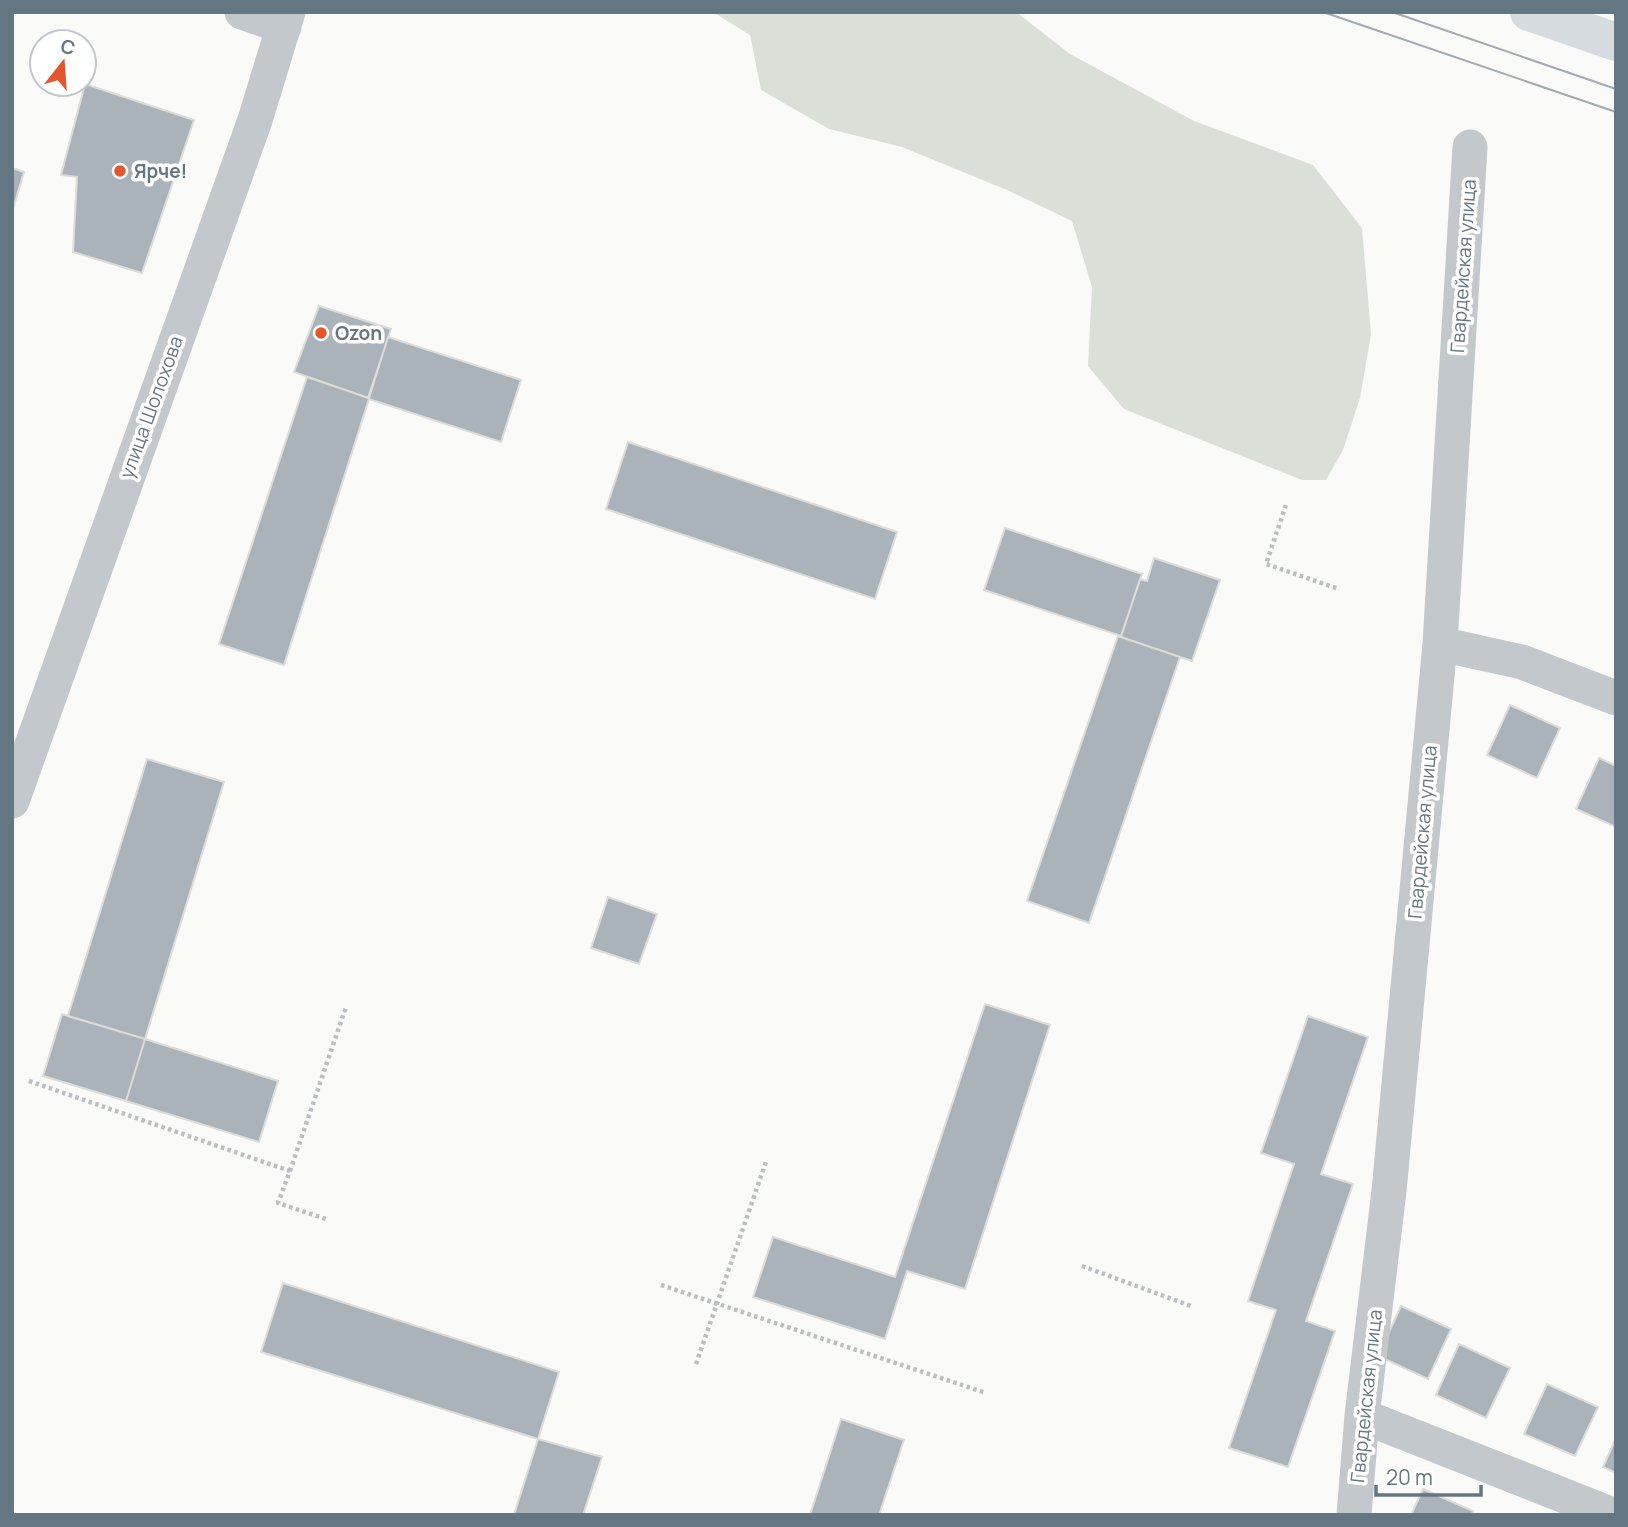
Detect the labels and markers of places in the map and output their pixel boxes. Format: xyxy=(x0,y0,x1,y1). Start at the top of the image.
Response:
place label: Ярче! xyxy=(134,158,187,184)
marker: Ярче! xyxy=(112,163,128,179)
place label: Ozon xyxy=(335,320,382,346)
marker: Ozon xyxy=(313,325,329,341)

